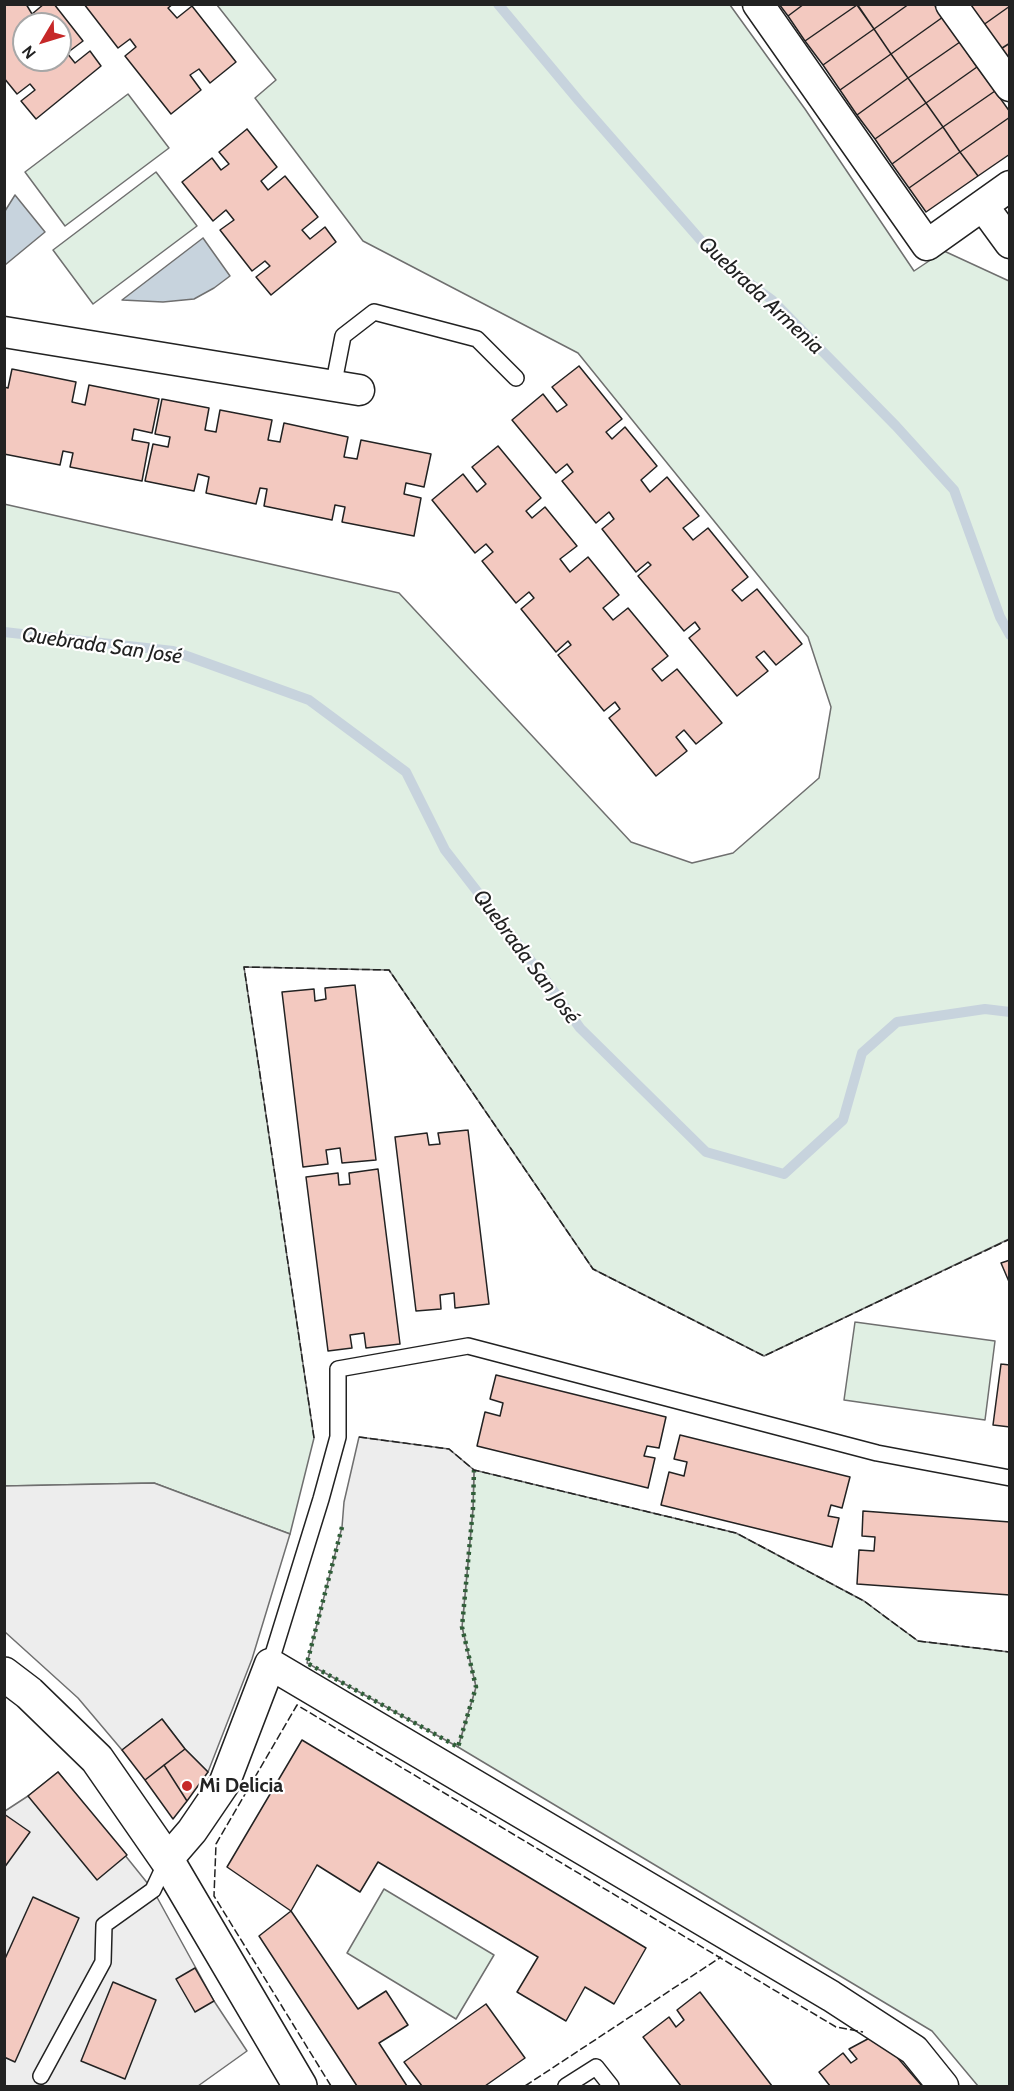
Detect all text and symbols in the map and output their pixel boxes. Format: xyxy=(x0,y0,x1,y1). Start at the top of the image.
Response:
north arrow xyxy=(12,12,72,72)
text: N xyxy=(18,42,40,62)
water label: Quebrada Armenia xyxy=(693,232,829,360)
water label: Quebrada San José xyxy=(20,622,184,670)
water label: Quebrada San José xyxy=(467,885,585,1029)
place label: Mi Delicia xyxy=(199,1774,283,1798)
marker: Mi Delicia xyxy=(180,1779,194,1793)

